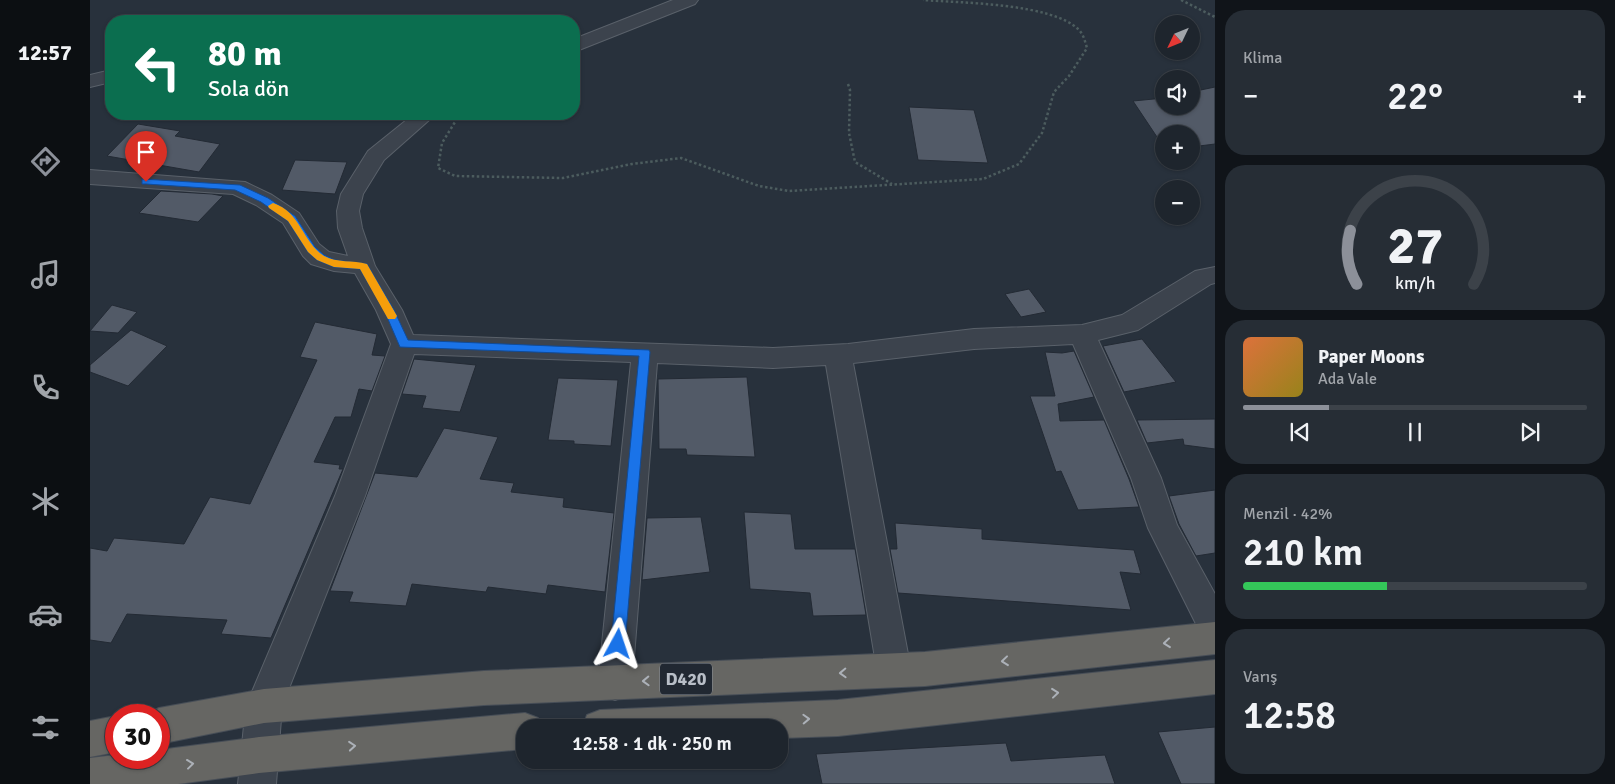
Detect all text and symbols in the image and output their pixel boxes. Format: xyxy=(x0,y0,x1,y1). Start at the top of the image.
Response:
north arrow xyxy=(1155,15,1200,60)
map controls xyxy=(1155,15,1200,225)
text: 80 m xyxy=(208,32,282,75)
icon: left xyxy=(125,35,190,100)
text: 12:57 xyxy=(18,39,72,66)
text: Klima xyxy=(1243,48,1282,68)
button: sound xyxy=(1155,70,1200,115)
text: 22° xyxy=(1387,73,1443,120)
text: Sola dön xyxy=(208,75,289,102)
text: − xyxy=(1243,79,1258,113)
text: + xyxy=(1572,79,1587,113)
button: + xyxy=(1155,125,1200,170)
pin xyxy=(125,131,167,182)
icon: arrive xyxy=(132,138,160,166)
icon: directions xyxy=(28,144,63,179)
button: − xyxy=(1155,180,1200,225)
text: 27 xyxy=(1387,214,1443,278)
icon: music xyxy=(28,257,63,292)
text: km/h xyxy=(1395,272,1435,294)
text: Paper Moons xyxy=(1318,345,1424,369)
text: Ada Vale xyxy=(1318,369,1377,389)
icon: phone xyxy=(28,370,63,405)
icon: previous xyxy=(1286,418,1314,446)
icon: pause xyxy=(1401,418,1429,446)
icon: next xyxy=(1516,418,1544,446)
icon: climate xyxy=(28,484,63,519)
text: Menzil · 42% xyxy=(1243,504,1333,524)
text: 210 km xyxy=(1243,529,1363,576)
icon: car xyxy=(28,597,63,632)
position arrow xyxy=(591,617,643,669)
one-way arrow xyxy=(1162,637,1170,648)
one-way arrow xyxy=(1001,655,1009,666)
road number: D420 xyxy=(660,664,712,694)
one-way arrow xyxy=(839,667,847,678)
text: Varış xyxy=(1243,667,1277,687)
one-way arrow xyxy=(641,676,649,687)
one-way arrow xyxy=(1051,688,1059,699)
text: 12:58 xyxy=(1243,692,1336,739)
speed limit sign: 30 xyxy=(105,704,170,769)
icon: filters xyxy=(28,710,63,745)
one-way arrow xyxy=(802,714,810,724)
text: 12:58 · 1 dk · 250 m xyxy=(572,732,732,756)
one-way arrow xyxy=(348,741,356,752)
one-way arrow xyxy=(186,759,195,769)

